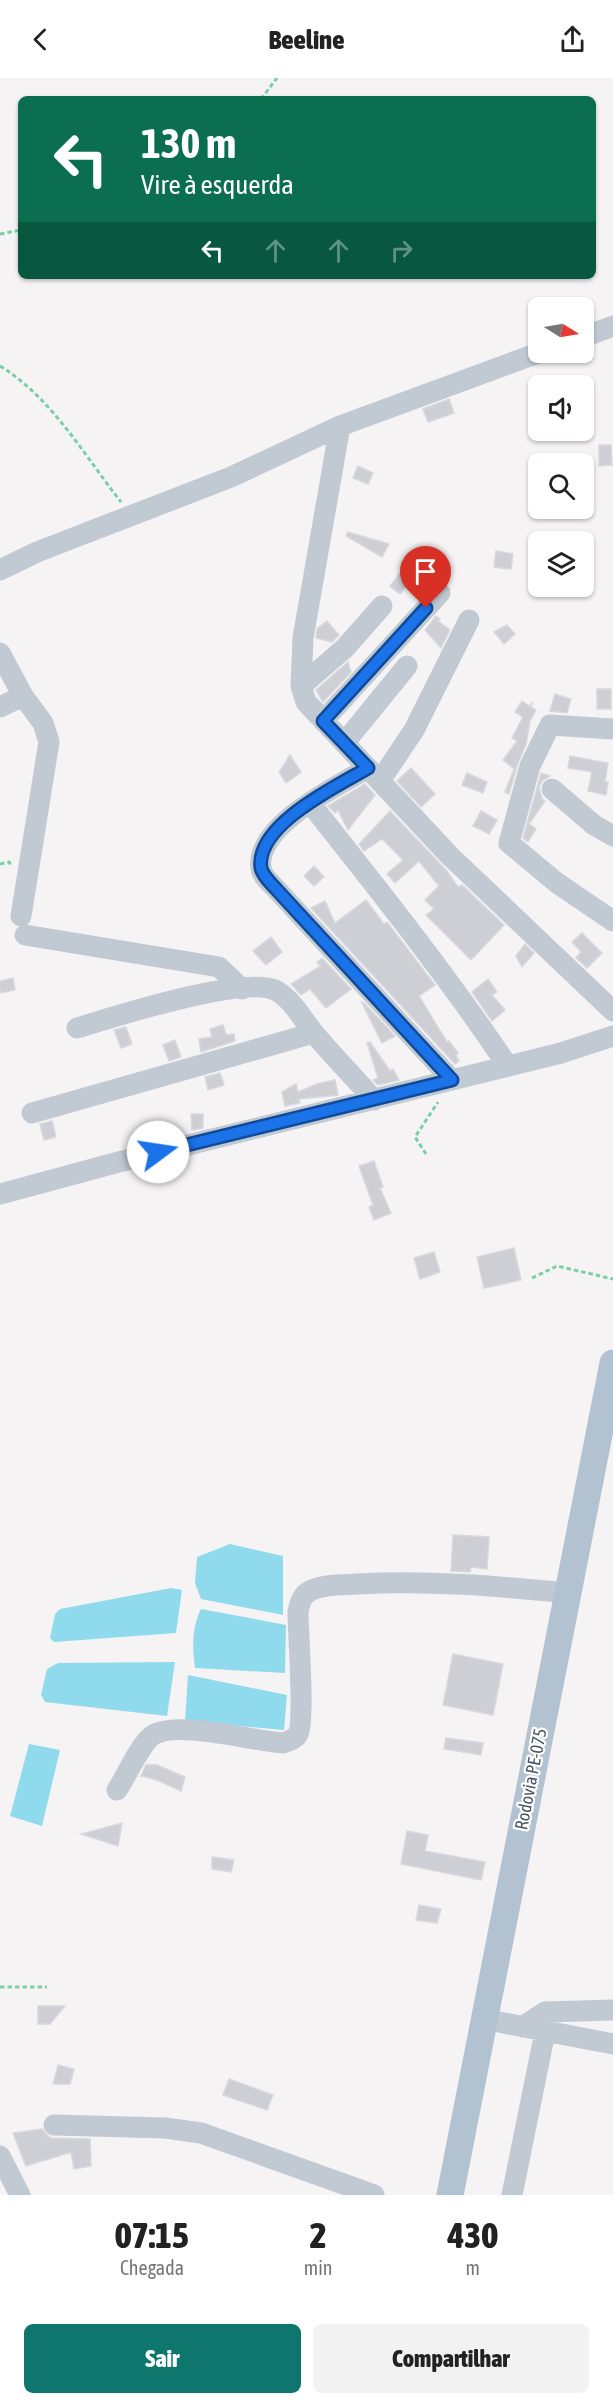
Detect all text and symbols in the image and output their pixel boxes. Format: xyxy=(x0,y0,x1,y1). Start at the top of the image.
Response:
icon: back xyxy=(24,23,57,56)
icon: share xyxy=(556,23,589,56)
text: Beeline xyxy=(269,24,344,55)
text: 130 m xyxy=(141,119,236,167)
icon: left xyxy=(42,120,120,198)
text: Vire à esquerda xyxy=(141,169,294,200)
icon: left xyxy=(196,234,229,267)
icon: ahead xyxy=(259,234,292,267)
icon: ahead xyxy=(322,234,355,267)
icon: right xyxy=(385,234,418,267)
north arrow xyxy=(528,297,594,363)
map controls xyxy=(528,297,594,597)
button: sound xyxy=(528,375,594,441)
button: search xyxy=(528,453,594,519)
button: layers xyxy=(528,531,594,597)
pin xyxy=(400,546,451,608)
icon: arrive xyxy=(409,555,442,588)
position arrow xyxy=(126,1120,190,1184)
street label: Rodovia PE-075 xyxy=(510,1726,551,1831)
text: 07:15 xyxy=(115,2214,189,2256)
text: 2 xyxy=(310,2214,327,2256)
text: 430 xyxy=(447,2214,498,2256)
text: Chegada xyxy=(120,2256,184,2279)
text: min xyxy=(304,2256,333,2279)
text: m xyxy=(466,2256,480,2279)
button: Sair xyxy=(24,2324,301,2393)
button: Compartilhar xyxy=(313,2324,589,2393)

